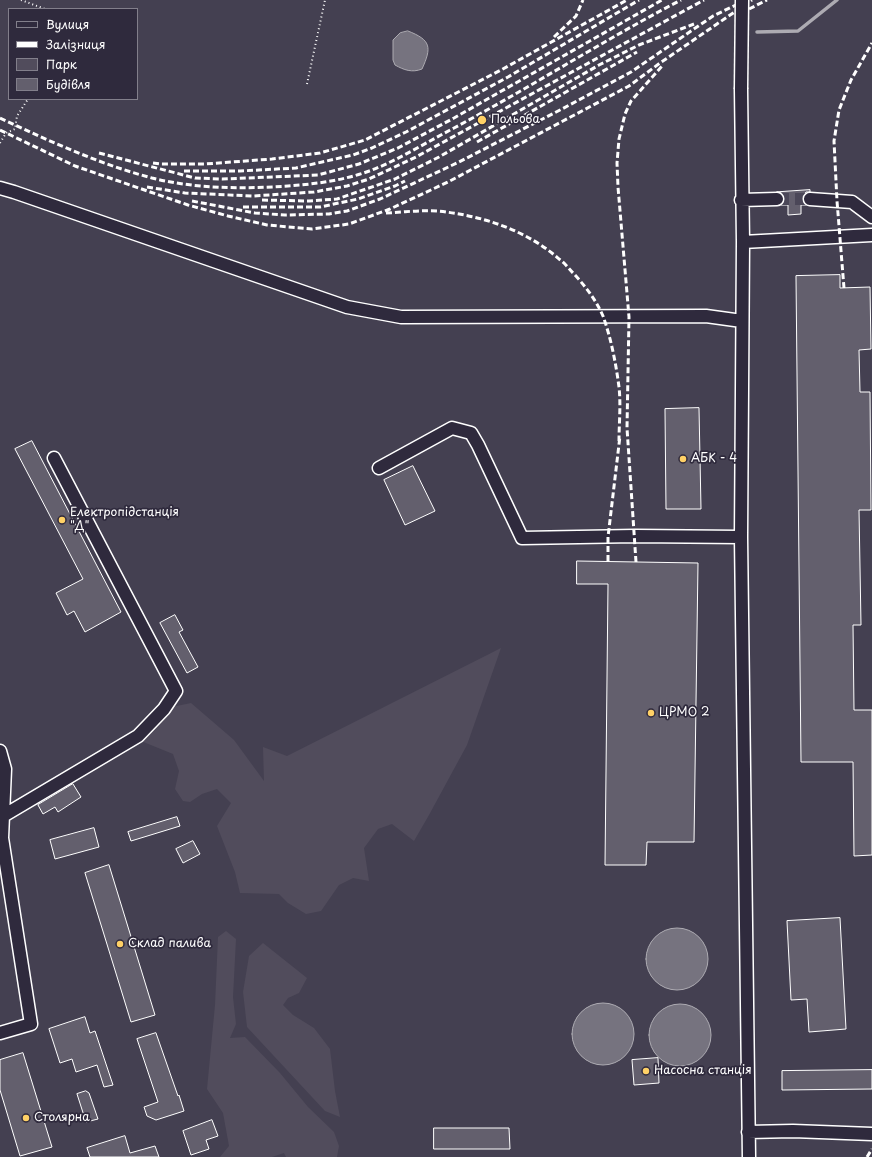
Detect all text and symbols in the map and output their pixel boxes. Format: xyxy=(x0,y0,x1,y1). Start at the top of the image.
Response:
legend xyxy=(8,8,138,100)
text: Вулиця xyxy=(46,15,89,33)
text: Залізниця xyxy=(46,35,105,53)
text: Парк xyxy=(46,55,77,73)
text: Будівля xyxy=(46,75,91,93)
place label: Польова xyxy=(491,113,540,127)
marker: Польова xyxy=(476,114,488,126)
place label: АБК - 4 xyxy=(691,452,737,466)
marker: АБК - 4 xyxy=(678,454,688,464)
place label: Електропідстанція "Д" xyxy=(70,506,179,534)
marker: Електропідстанція "Д" xyxy=(57,515,67,525)
place label: ЦРМО 2 xyxy=(659,706,709,720)
marker: ЦРМО 2 xyxy=(646,708,656,718)
place label: Склад палива xyxy=(128,937,211,951)
marker: Склад палива xyxy=(115,939,125,949)
place label: Насосна станція xyxy=(654,1064,752,1078)
marker: Насосна станція xyxy=(641,1066,651,1076)
place label: Столярна xyxy=(34,1111,90,1125)
marker: Столярна xyxy=(21,1113,31,1123)

